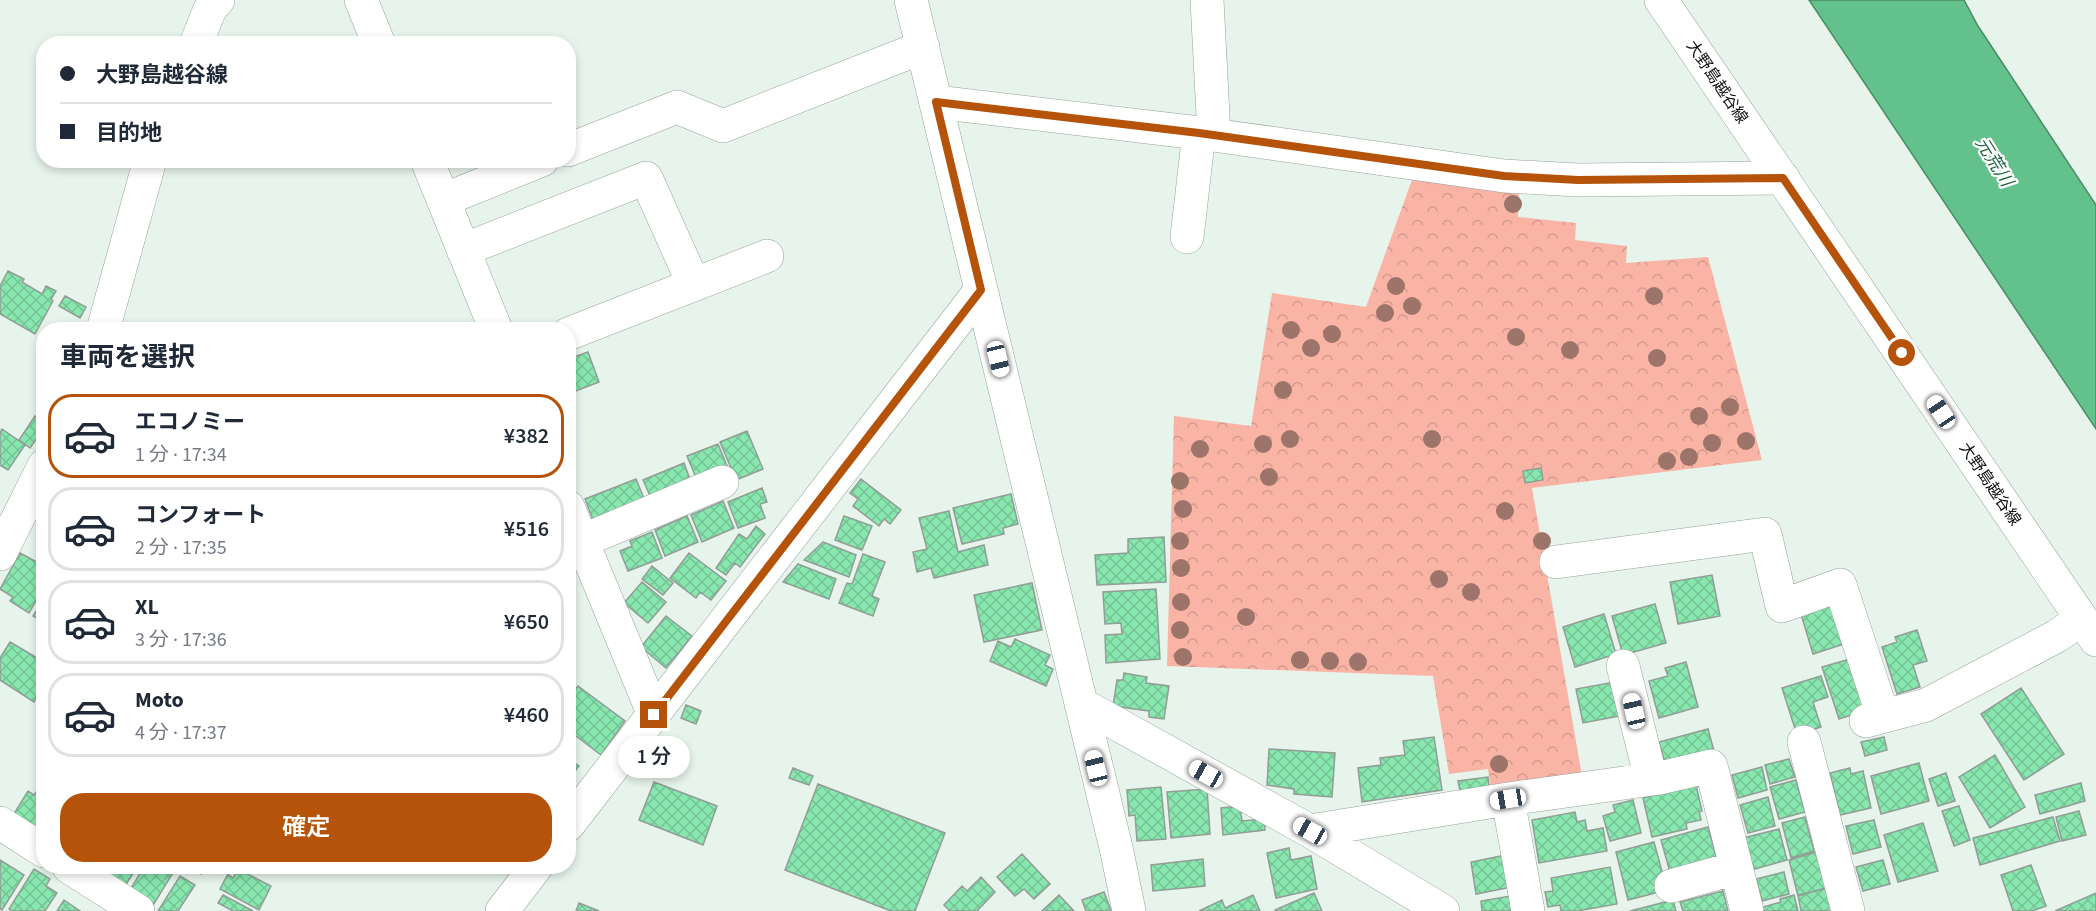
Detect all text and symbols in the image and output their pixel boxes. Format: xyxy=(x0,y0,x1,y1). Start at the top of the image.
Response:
street label: 大野島越谷線 xyxy=(1681,36,1753,128)
text: 大野島越谷線 xyxy=(96,59,228,91)
text: 目的地 xyxy=(96,117,162,149)
water label: 元荒川 xyxy=(1969,132,2020,193)
text: 車両を選択 xyxy=(60,338,195,377)
car xyxy=(985,339,1011,379)
route start xyxy=(1888,339,1915,366)
car xyxy=(1923,392,1959,432)
text: エコノミー xyxy=(135,406,245,438)
icon: car xyxy=(63,409,117,463)
text: ¥382 xyxy=(504,420,549,452)
street label: 大野島越谷線 xyxy=(1954,438,2026,530)
text: 1 分 · 17:34 xyxy=(135,441,227,469)
text: コンフォート xyxy=(135,499,266,531)
icon: car xyxy=(63,502,117,556)
text: ¥516 xyxy=(504,513,549,545)
text: 2 分 · 17:35 xyxy=(135,534,227,562)
text: XL xyxy=(135,591,159,623)
icon: car xyxy=(63,595,117,649)
text: ¥650 xyxy=(504,606,549,638)
text: 3 分 · 17:36 xyxy=(135,626,227,654)
text: Moto xyxy=(135,684,184,716)
icon: car xyxy=(63,688,117,742)
car xyxy=(1621,691,1647,731)
text: ¥460 xyxy=(504,699,549,731)
route end xyxy=(640,701,667,728)
text: 4 分 · 17:37 xyxy=(135,719,227,747)
callout: 1 分 xyxy=(618,736,690,778)
text: 1 分 xyxy=(637,743,671,771)
car xyxy=(1083,748,1109,788)
car xyxy=(1186,757,1226,791)
car xyxy=(1489,787,1527,811)
button: 確定 xyxy=(60,793,552,862)
car xyxy=(1290,814,1330,848)

